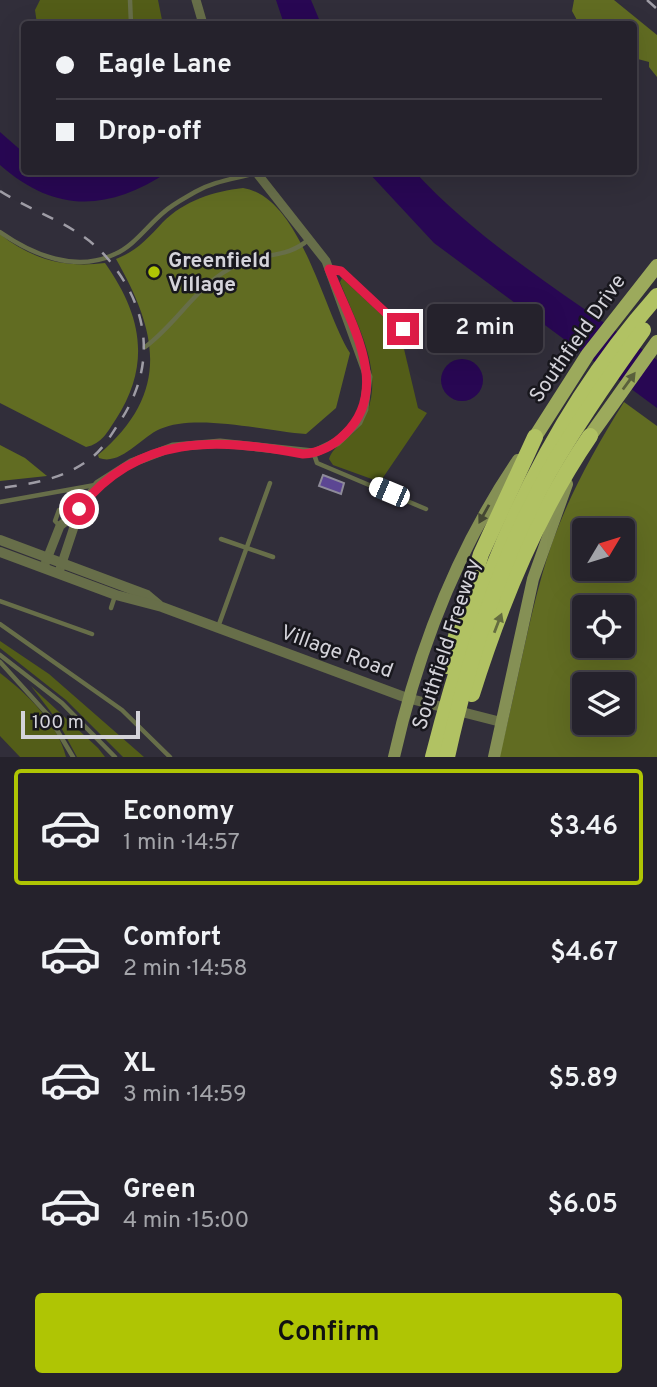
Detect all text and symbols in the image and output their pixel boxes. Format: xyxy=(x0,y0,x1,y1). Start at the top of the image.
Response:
text: Eagle Lane xyxy=(98,49,232,82)
text: Drop-off xyxy=(98,116,201,149)
place label: Greenfield Village xyxy=(168,248,270,299)
marker: Greenfield Village xyxy=(146,264,162,280)
street label: Southfield Drive xyxy=(524,269,633,408)
callout: 2 min xyxy=(428,304,543,354)
route end xyxy=(387,313,419,345)
text: 2 min xyxy=(455,314,515,343)
one-way arrow xyxy=(622,372,636,390)
car xyxy=(366,474,413,510)
route start xyxy=(63,493,95,525)
one-way arrow xyxy=(478,505,490,524)
north arrow xyxy=(572,518,635,581)
map controls xyxy=(572,518,635,735)
street label: Southfield Freeway xyxy=(407,555,488,734)
button: locate xyxy=(572,595,635,658)
one-way arrow xyxy=(493,612,504,633)
street label: Village Road xyxy=(276,620,397,685)
button: layers xyxy=(572,672,635,735)
scale bar xyxy=(21,708,140,740)
text: 100 m xyxy=(32,711,84,735)
icon: car xyxy=(39,796,102,859)
text: Economy xyxy=(123,796,234,829)
text: $3.46 xyxy=(549,811,618,844)
text: 1 min · 14:57 xyxy=(123,829,240,858)
icon: car xyxy=(39,922,102,985)
text: Comfort xyxy=(123,922,221,955)
text: $4.67 xyxy=(550,937,618,970)
text: 2 min · 14:58 xyxy=(123,955,247,984)
icon: car xyxy=(39,1048,102,1111)
text: XL xyxy=(123,1048,155,1081)
text: $5.89 xyxy=(548,1063,618,1096)
text: 3 min · 14:59 xyxy=(123,1081,247,1110)
icon: car xyxy=(39,1174,102,1237)
text: Green xyxy=(123,1174,196,1207)
text: $6.05 xyxy=(548,1189,618,1222)
text: 4 min · 15:00 xyxy=(123,1207,249,1236)
button: Confirm xyxy=(35,1293,622,1373)

